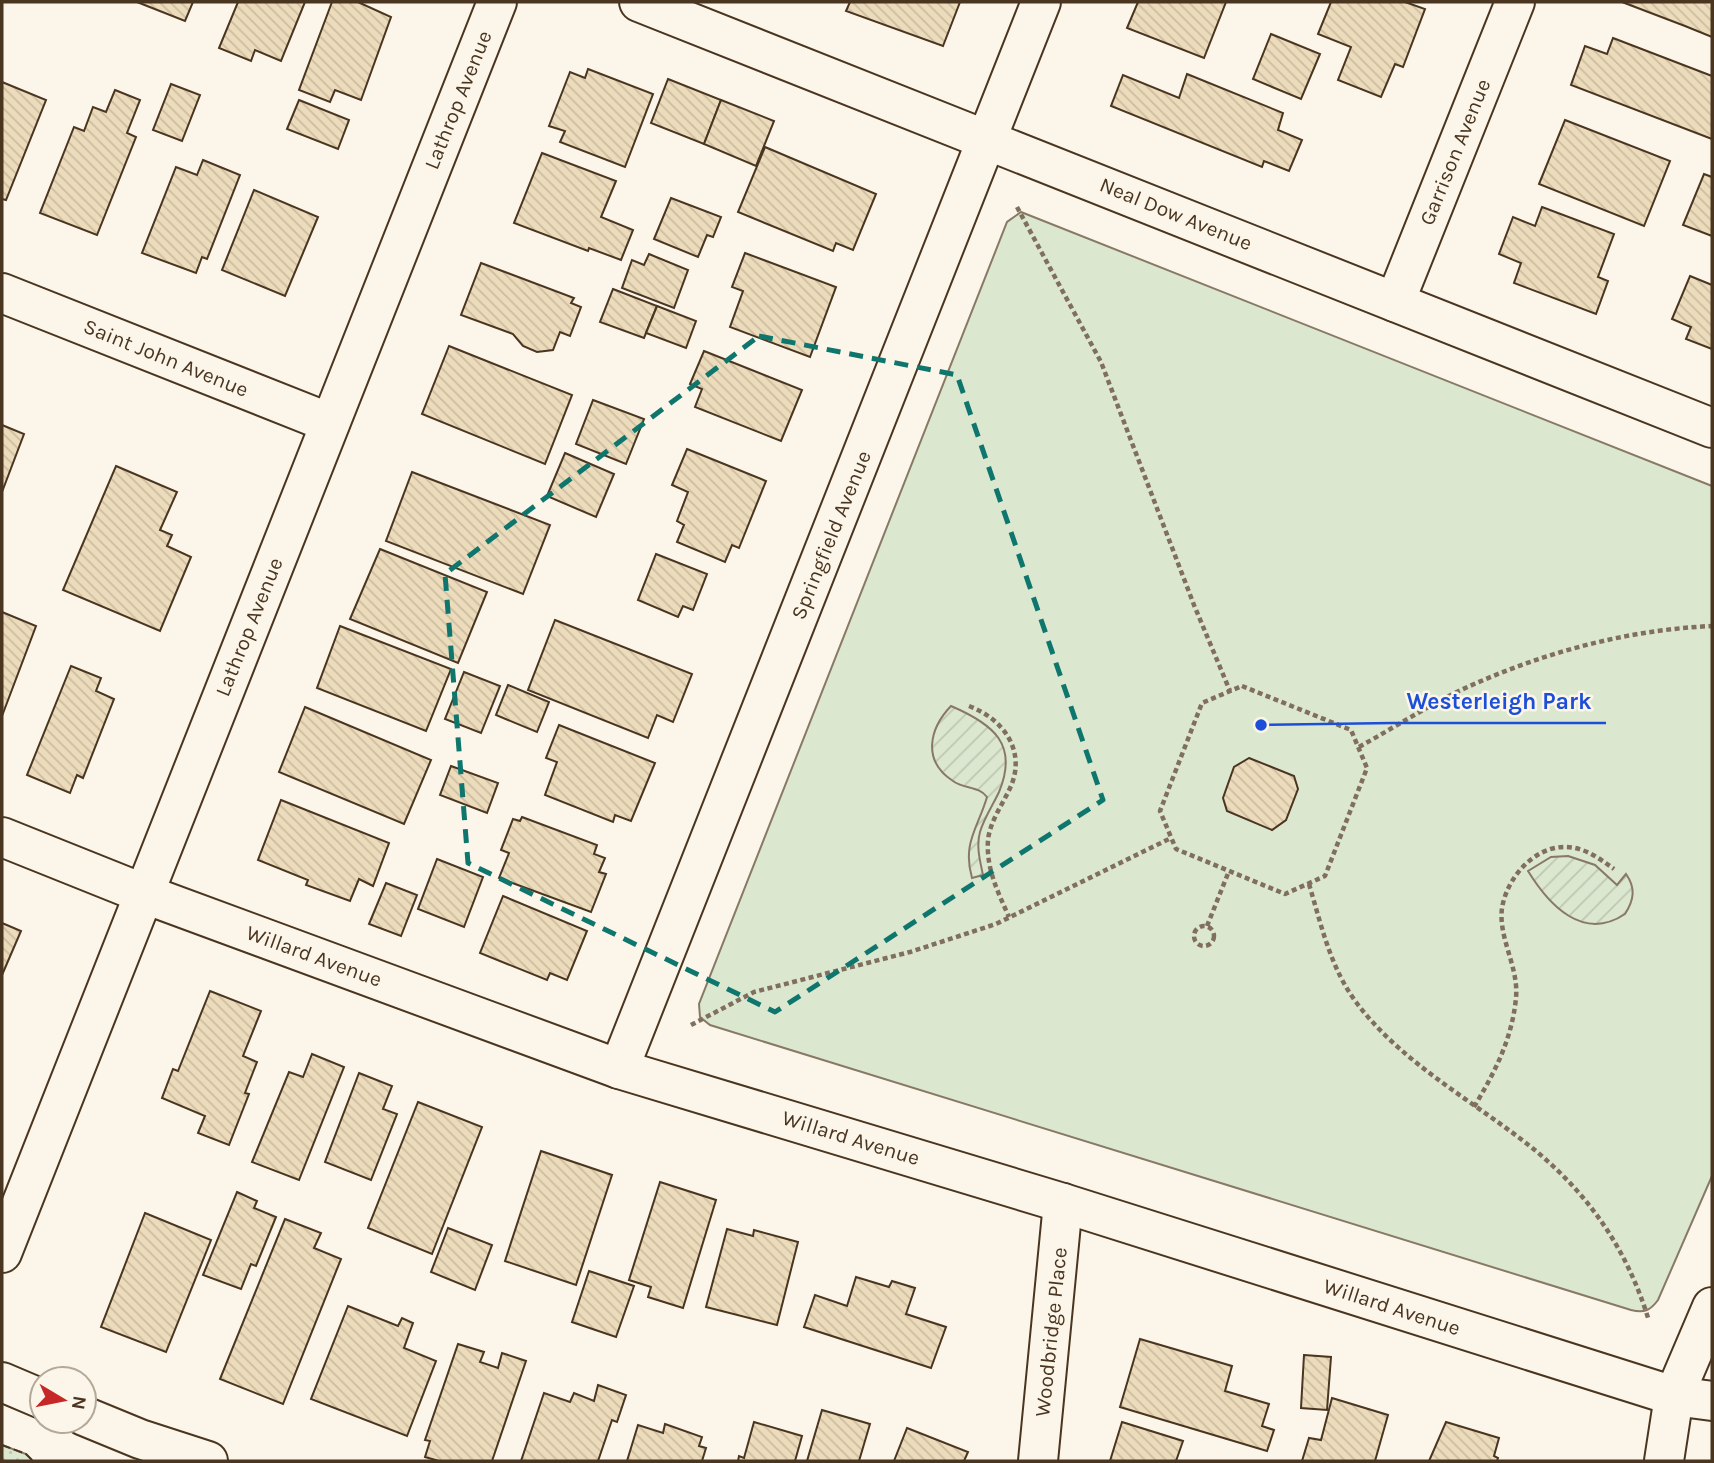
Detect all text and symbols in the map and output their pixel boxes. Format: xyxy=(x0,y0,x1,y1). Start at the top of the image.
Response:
street label: Lathrop Avenue xyxy=(419,27,497,173)
street label: Garrison Avenue xyxy=(1415,75,1495,229)
street label: Neal Dow Avenue xyxy=(1096,172,1256,256)
street label: Saint John Avenue xyxy=(80,314,252,402)
street label: Springfield Avenue xyxy=(786,447,876,623)
street label: Lathrop Avenue xyxy=(210,554,288,700)
callout: Westerleigh Park xyxy=(1393,679,1606,723)
text: Westerleigh Park xyxy=(1406,688,1592,715)
street label: Willard Avenue xyxy=(243,920,385,992)
street label: Willard Avenue xyxy=(779,1106,923,1170)
street label: Woodbridge Place xyxy=(1030,1246,1072,1418)
street label: Willard Avenue xyxy=(1321,1274,1463,1340)
north arrow xyxy=(28,1365,98,1435)
text: N xyxy=(67,1394,91,1411)

